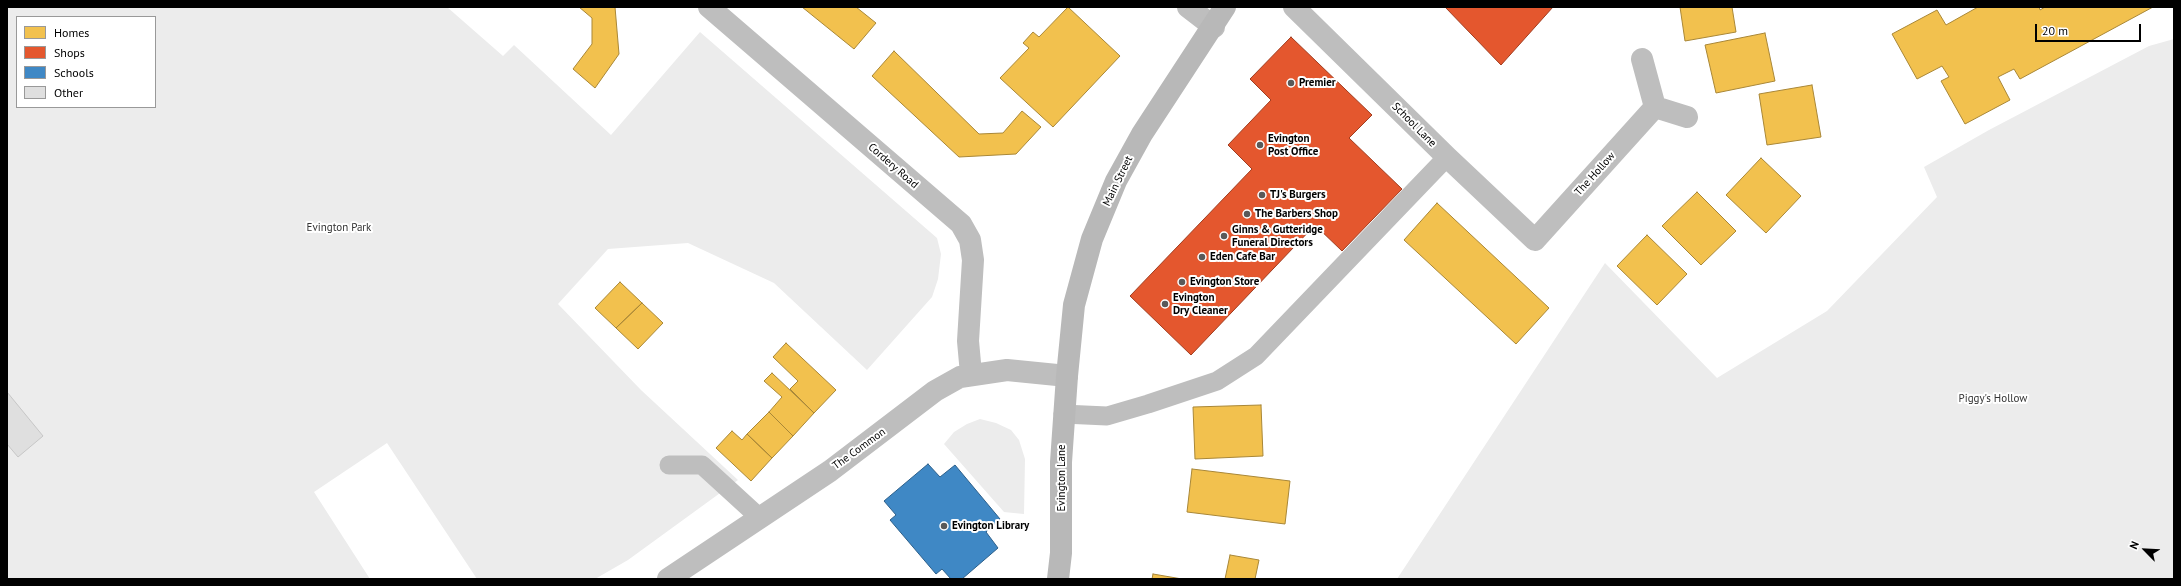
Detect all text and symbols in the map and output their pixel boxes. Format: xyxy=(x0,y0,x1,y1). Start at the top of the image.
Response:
legend xyxy=(16,16,156,108)
scale bar xyxy=(2037,16,2143,42)
text: 20 m xyxy=(2042,23,2068,38)
text: Homes xyxy=(54,25,89,40)
text: Shops xyxy=(54,45,85,60)
text: Schools xyxy=(54,65,94,80)
place label: Premier xyxy=(1299,76,1336,90)
marker: Premier xyxy=(1286,78,1296,88)
text: Other xyxy=(54,85,83,100)
street label: School Lane xyxy=(1389,100,1439,150)
place label: Evington Post Office xyxy=(1268,132,1318,158)
marker: Evington Post Office xyxy=(1255,140,1265,150)
street label: Cordery Road xyxy=(865,141,921,191)
street label: The Hollow xyxy=(1572,149,1618,199)
street label: Main Street xyxy=(1100,154,1136,208)
place label: TJ's Burgers xyxy=(1270,188,1326,202)
marker: TJ's Burgers xyxy=(1257,190,1267,200)
place label: The Barbers Shop xyxy=(1255,207,1338,221)
marker: The Barbers Shop xyxy=(1242,209,1252,219)
park label: Evington Park xyxy=(307,221,371,235)
place label: Ginns & Gutteridge Funeral Directors xyxy=(1232,223,1323,249)
marker: Ginns & Gutteridge Funeral Directors xyxy=(1219,231,1229,241)
place label: Eden Cafe Bar xyxy=(1210,250,1275,264)
marker: Eden Cafe Bar xyxy=(1197,252,1207,262)
place label: Evington Store xyxy=(1190,275,1259,289)
marker: Evington Store xyxy=(1177,277,1187,287)
place label: Evington Dry Cleaner xyxy=(1173,291,1228,317)
marker: Evington Dry Cleaner xyxy=(1160,299,1170,309)
park label: Piggy's Hollow xyxy=(1959,392,2027,406)
street label: The Common xyxy=(830,425,888,473)
street label: Evington Lane xyxy=(1055,444,1069,512)
place label: Evington Library xyxy=(952,519,1029,533)
marker: Evington Library xyxy=(939,521,949,531)
north arrow xyxy=(2125,530,2165,570)
text: N xyxy=(2126,539,2142,551)

